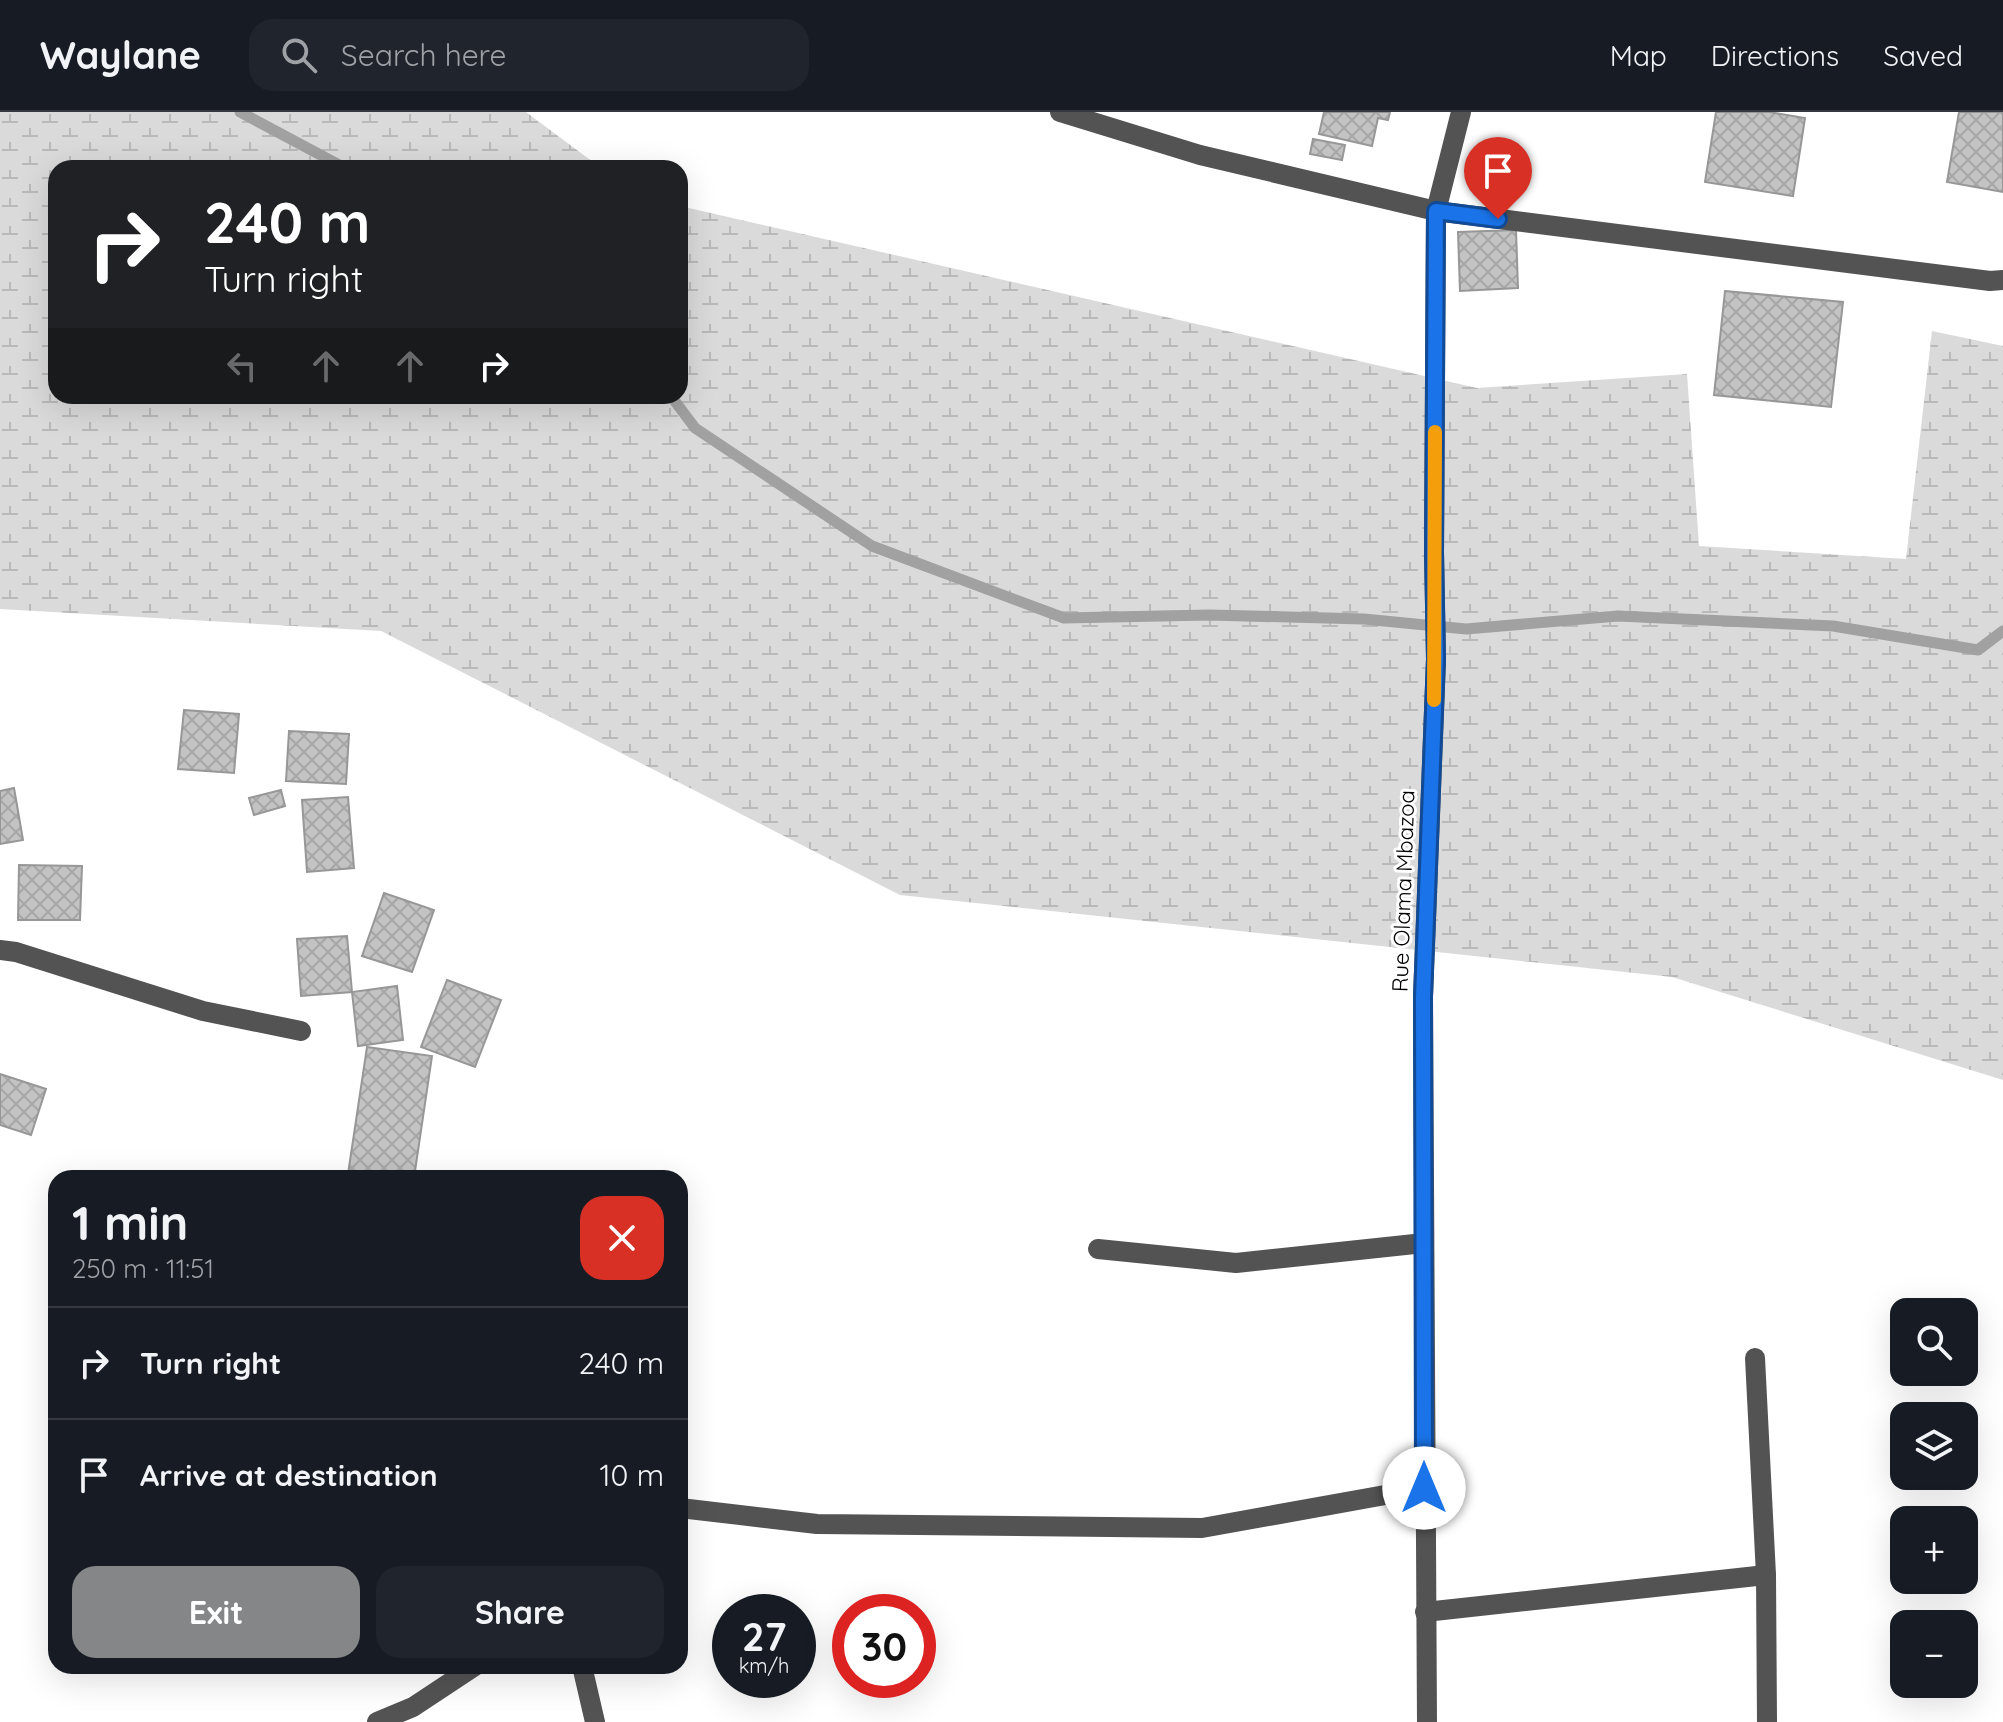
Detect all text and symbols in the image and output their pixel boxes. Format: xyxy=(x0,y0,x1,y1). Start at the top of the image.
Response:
search box xyxy=(249,19,809,91)
text: Waylane xyxy=(40,31,201,79)
icon: search xyxy=(277,33,321,77)
text: Search here xyxy=(341,36,506,74)
text: Map xyxy=(1610,38,1667,73)
text: Directions xyxy=(1711,38,1839,73)
text: Saved xyxy=(1883,38,1963,73)
pin xyxy=(1464,137,1532,219)
icon: arrive xyxy=(1476,149,1520,193)
text: 240 m xyxy=(204,187,371,257)
icon: right xyxy=(72,192,176,296)
text: Turn right xyxy=(204,256,363,301)
icon: left xyxy=(220,344,264,388)
icon: ahead xyxy=(304,344,348,388)
icon: ahead xyxy=(388,344,432,388)
icon: right xyxy=(472,344,516,388)
street label: Rue Olama Mbazoa xyxy=(1385,790,1421,992)
text: 1 min xyxy=(72,1192,188,1252)
button: close xyxy=(580,1196,664,1280)
text: 250 m · 11:51 xyxy=(72,1252,214,1285)
map controls xyxy=(1890,1298,1978,1698)
button: search xyxy=(1890,1298,1978,1386)
icon: right xyxy=(72,1341,116,1385)
text: Turn right xyxy=(140,1344,281,1382)
text: 240 m xyxy=(579,1344,664,1382)
button: layers xyxy=(1890,1402,1978,1490)
position arrow xyxy=(1382,1446,1466,1530)
icon: arrive xyxy=(72,1453,116,1497)
text: Arrive at destination xyxy=(140,1456,438,1494)
text: 10 m xyxy=(600,1456,664,1494)
button: + xyxy=(1890,1506,1978,1594)
button: Exit xyxy=(72,1566,360,1658)
button: Share xyxy=(376,1566,664,1658)
speed limit sign: 30 xyxy=(832,1594,936,1698)
button: − xyxy=(1890,1610,1978,1698)
text: 27 xyxy=(742,1611,786,1661)
text: km/h xyxy=(739,1653,789,1678)

